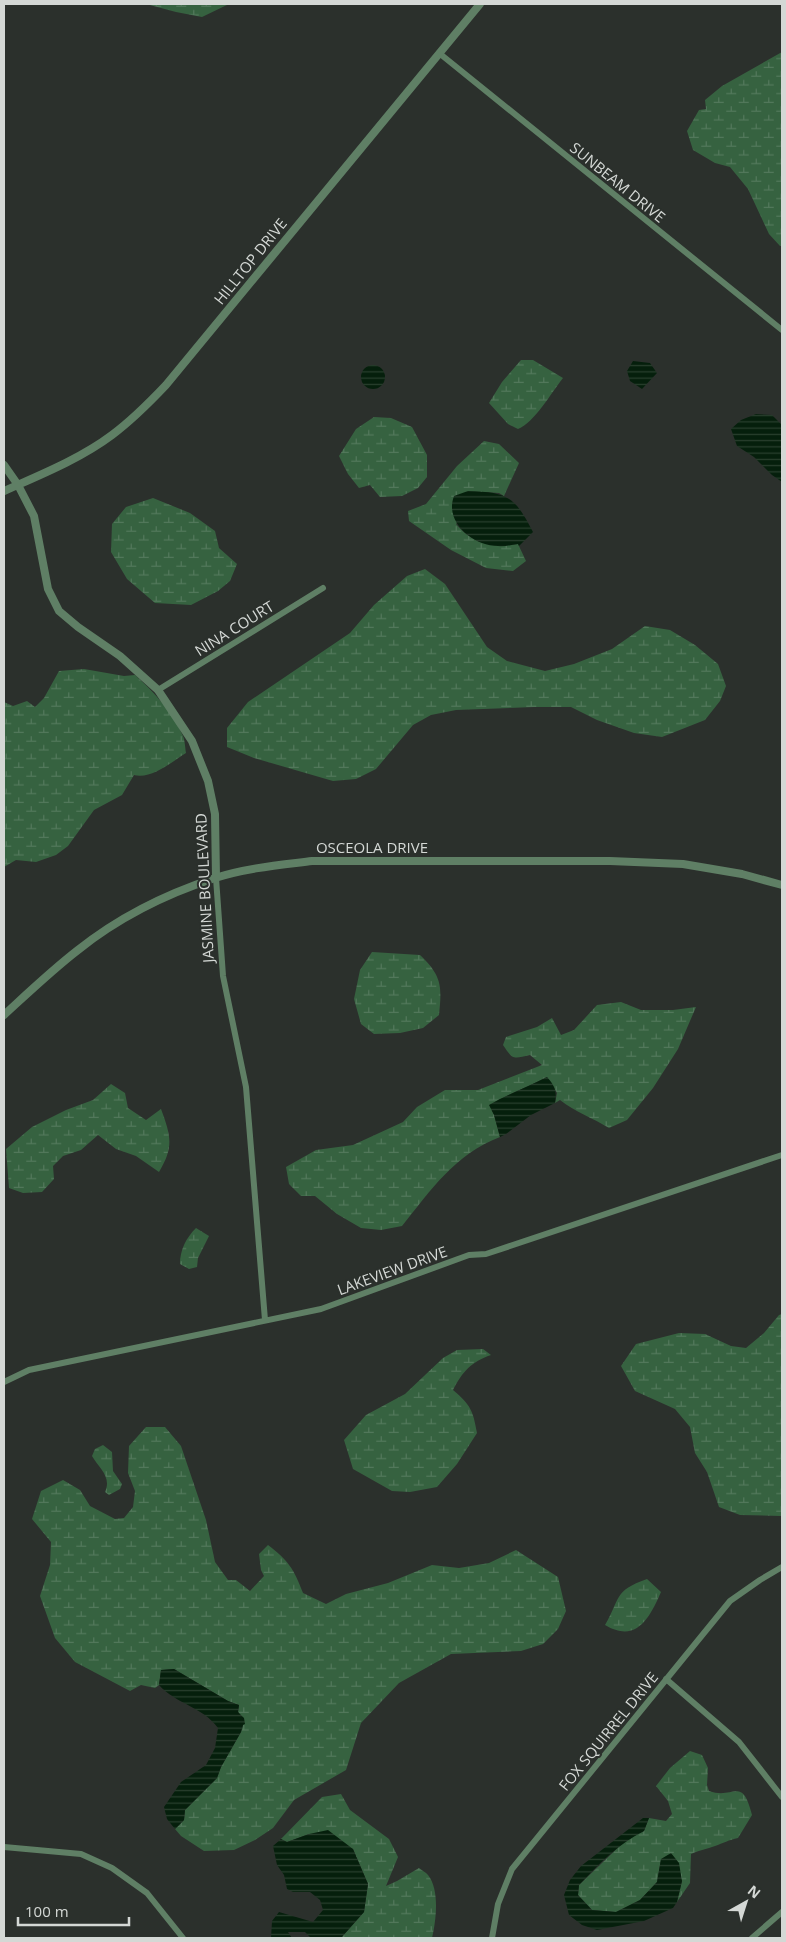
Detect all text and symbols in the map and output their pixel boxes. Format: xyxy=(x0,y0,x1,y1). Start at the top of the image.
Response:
street label: SUNBEAM DRIVE xyxy=(566,137,670,227)
street label: HILLTOP DRIVE xyxy=(209,214,291,308)
street label: NINA COURT xyxy=(191,595,278,660)
street label: JASMINE BOULEVARD xyxy=(190,813,218,965)
street label: OSCEOLA DRIVE xyxy=(316,837,428,857)
street label: LAKEVIEW DRIVE xyxy=(334,1241,450,1299)
street label: FOX SQUIRREL DRIVE xyxy=(554,1668,662,1794)
north arrow xyxy=(721,1877,771,1927)
text: N xyxy=(744,1881,765,1902)
scale bar xyxy=(18,1894,129,1926)
text: 100 m xyxy=(25,1901,69,1921)

